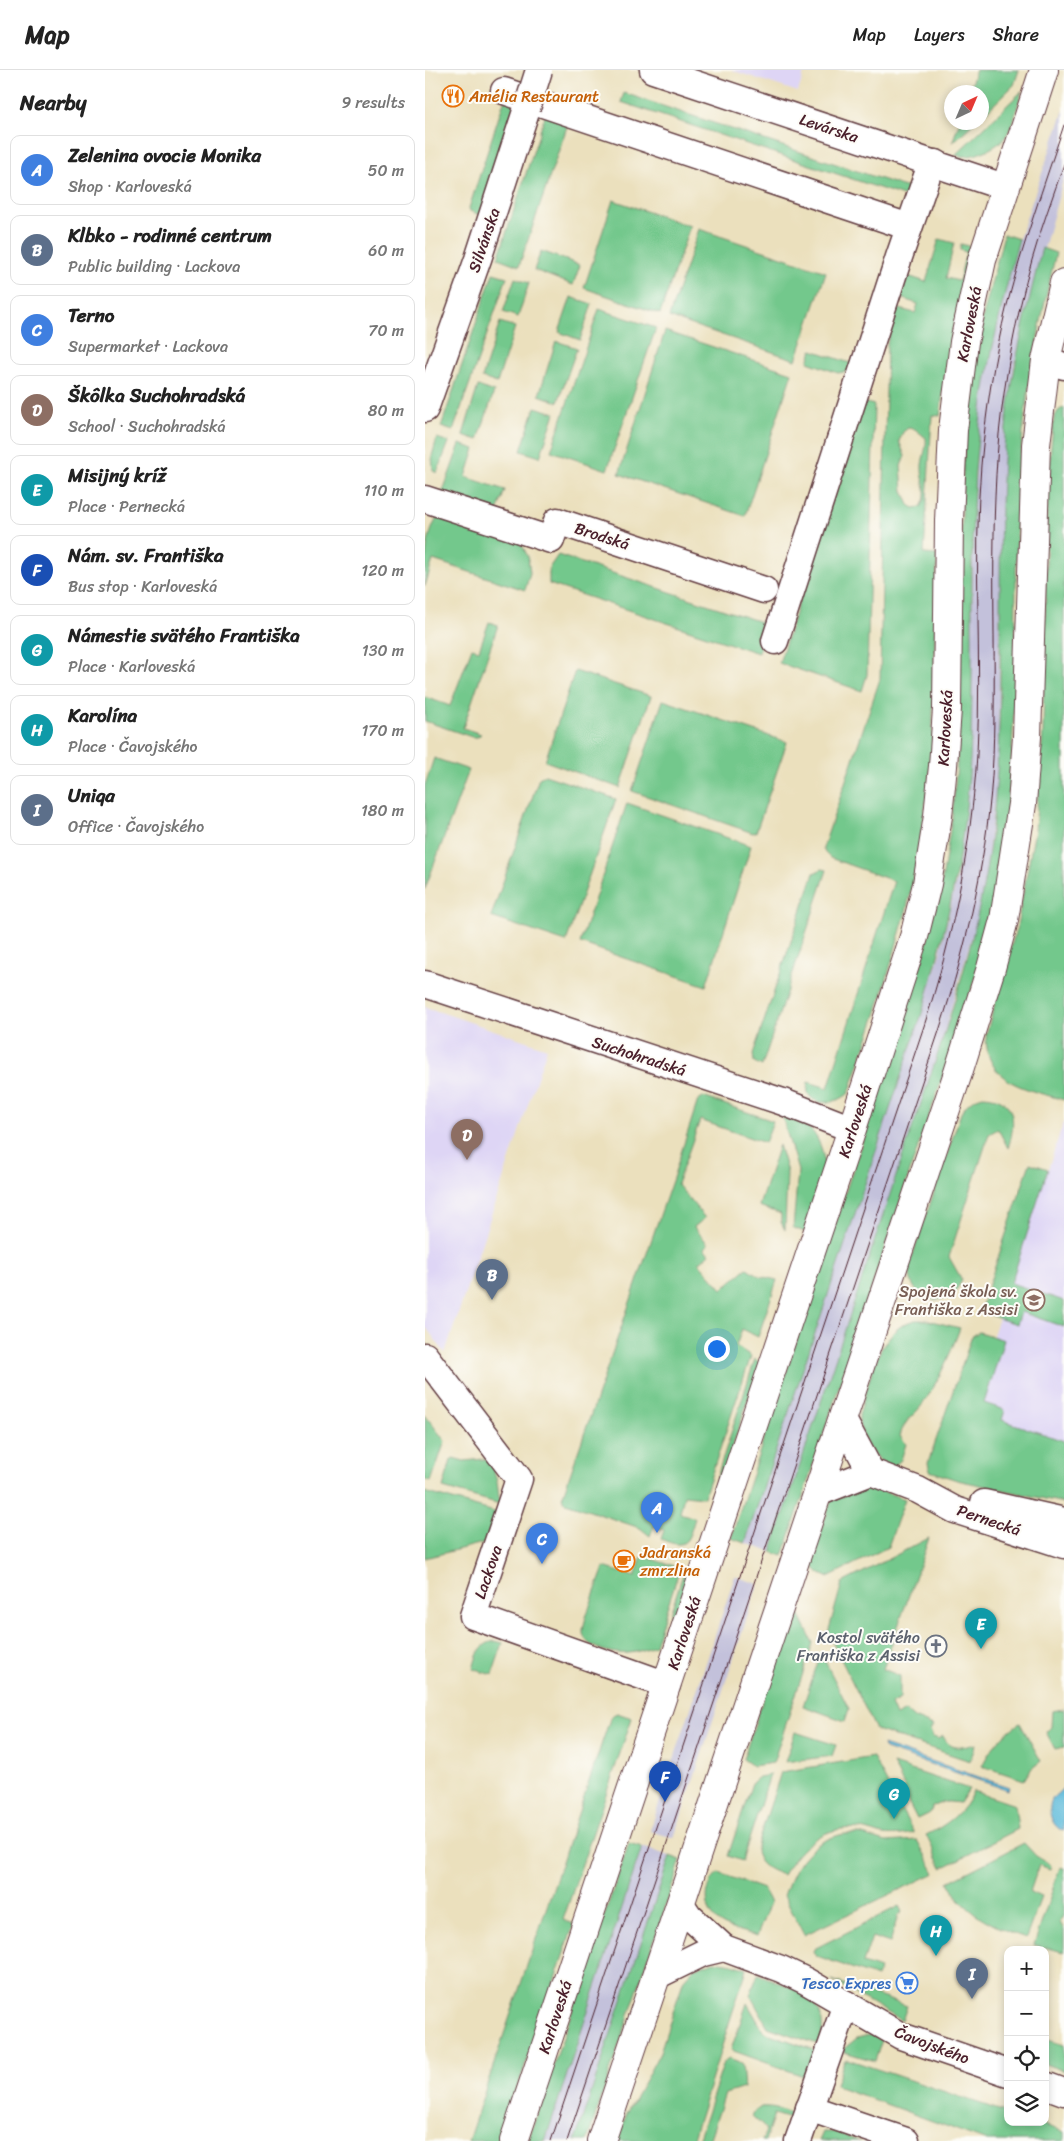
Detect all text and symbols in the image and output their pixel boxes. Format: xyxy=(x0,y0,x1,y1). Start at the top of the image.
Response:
text: Map xyxy=(25,14,69,56)
text: Map xyxy=(853,19,886,51)
text: Layers xyxy=(914,19,965,51)
text: Share xyxy=(993,19,1039,51)
place label: Amélia Restaurant xyxy=(468,82,599,111)
text: Nearby xyxy=(20,84,86,122)
restaurant icon: Amélia Restaurant xyxy=(441,84,465,108)
north arrow xyxy=(944,85,989,130)
text: 9 results xyxy=(341,88,405,117)
street label: Levárska xyxy=(796,105,863,151)
text: Zelenina ovocie Monika xyxy=(68,139,261,172)
text: A xyxy=(32,156,42,185)
text: 50 m xyxy=(368,156,404,185)
text: Shop · Karloveská xyxy=(68,172,192,201)
street label: Silvánska xyxy=(459,204,509,276)
text: Klbko - rodinné centrum xyxy=(68,219,272,252)
text: B xyxy=(32,236,42,265)
text: 60 m xyxy=(368,236,404,265)
text: Public building · Lackova xyxy=(68,252,240,281)
street label: Karloveská xyxy=(948,284,990,364)
text: Terno xyxy=(68,299,114,332)
text: C xyxy=(32,316,42,345)
text: 70 m xyxy=(368,316,404,345)
text: Supermarket · Lackova xyxy=(68,332,228,361)
text: Škôlka Suchohradská xyxy=(68,379,245,412)
text: D xyxy=(32,396,42,425)
text: 80 m xyxy=(368,396,404,425)
text: School · Suchohradská xyxy=(68,412,225,441)
text: Misijný kríž xyxy=(68,459,166,492)
text: E xyxy=(33,476,41,505)
text: 110 m xyxy=(364,476,404,505)
text: Place · Pernecká xyxy=(68,492,185,521)
street label: Brodská xyxy=(571,514,633,558)
text: Nám. sv. Františka xyxy=(68,539,223,572)
text: F xyxy=(33,556,41,585)
text: 120 m xyxy=(361,556,404,585)
text: Bus stop · Karloveská xyxy=(68,572,217,601)
text: Námestie svätého Františka xyxy=(68,619,300,652)
text: G xyxy=(32,636,42,665)
text: 130 m xyxy=(362,636,404,665)
text: Place · Karloveská xyxy=(68,652,195,681)
street label: Karloveská xyxy=(929,689,961,767)
text: Karolína xyxy=(68,699,137,732)
text: H xyxy=(31,716,43,745)
text: 170 m xyxy=(361,716,404,745)
text: Place · Čavojského xyxy=(68,732,198,761)
text: Uniqa xyxy=(68,779,115,812)
text: I xyxy=(34,796,40,825)
text: 180 m xyxy=(361,796,404,825)
text: Office · Čavojského xyxy=(68,812,204,841)
street label: Suchohradská xyxy=(588,1027,690,1085)
street label: Karloveská xyxy=(829,1080,881,1162)
pin: D xyxy=(451,1119,483,1160)
pin: B xyxy=(476,1259,508,1300)
place label: Spojená škola sv. Františka z Assisi xyxy=(895,1277,1019,1324)
school or university icon: Spojená škola sv. Františka z Assisi xyxy=(1022,1288,1046,1312)
your location xyxy=(704,1336,730,1362)
pin: A xyxy=(641,1492,673,1533)
street label: Pernecká xyxy=(953,1496,1025,1544)
pin: C xyxy=(526,1523,558,1564)
place label: Jadranská zmrzlina xyxy=(639,1538,711,1585)
street label: Lackova xyxy=(465,1541,511,1603)
cafe icon: Jadranská zmrzlina xyxy=(612,1549,636,1573)
street label: Karloveská xyxy=(658,1592,710,1674)
pin: E xyxy=(965,1608,997,1649)
place label: Kostol svätého Františka z Assisi xyxy=(797,1623,921,1670)
church icon: Kostol svätého Františka z Assisi xyxy=(924,1634,948,1658)
pin: F xyxy=(649,1761,681,1802)
pin: G xyxy=(878,1778,910,1819)
pin: H xyxy=(920,1915,952,1956)
map controls xyxy=(1004,1946,1049,2126)
button: + xyxy=(1004,1946,1049,1991)
pin: I xyxy=(956,1958,988,1999)
place label: Tesco Expres xyxy=(801,1969,891,1998)
supermarket icon: Tesco Expres xyxy=(895,1971,919,1995)
street label: Karloveská xyxy=(529,1976,581,2058)
button: − xyxy=(1004,1991,1049,2036)
street label: Čavojského xyxy=(890,2017,974,2073)
button: locate xyxy=(1004,2036,1049,2081)
button: layers xyxy=(1004,2081,1049,2126)

